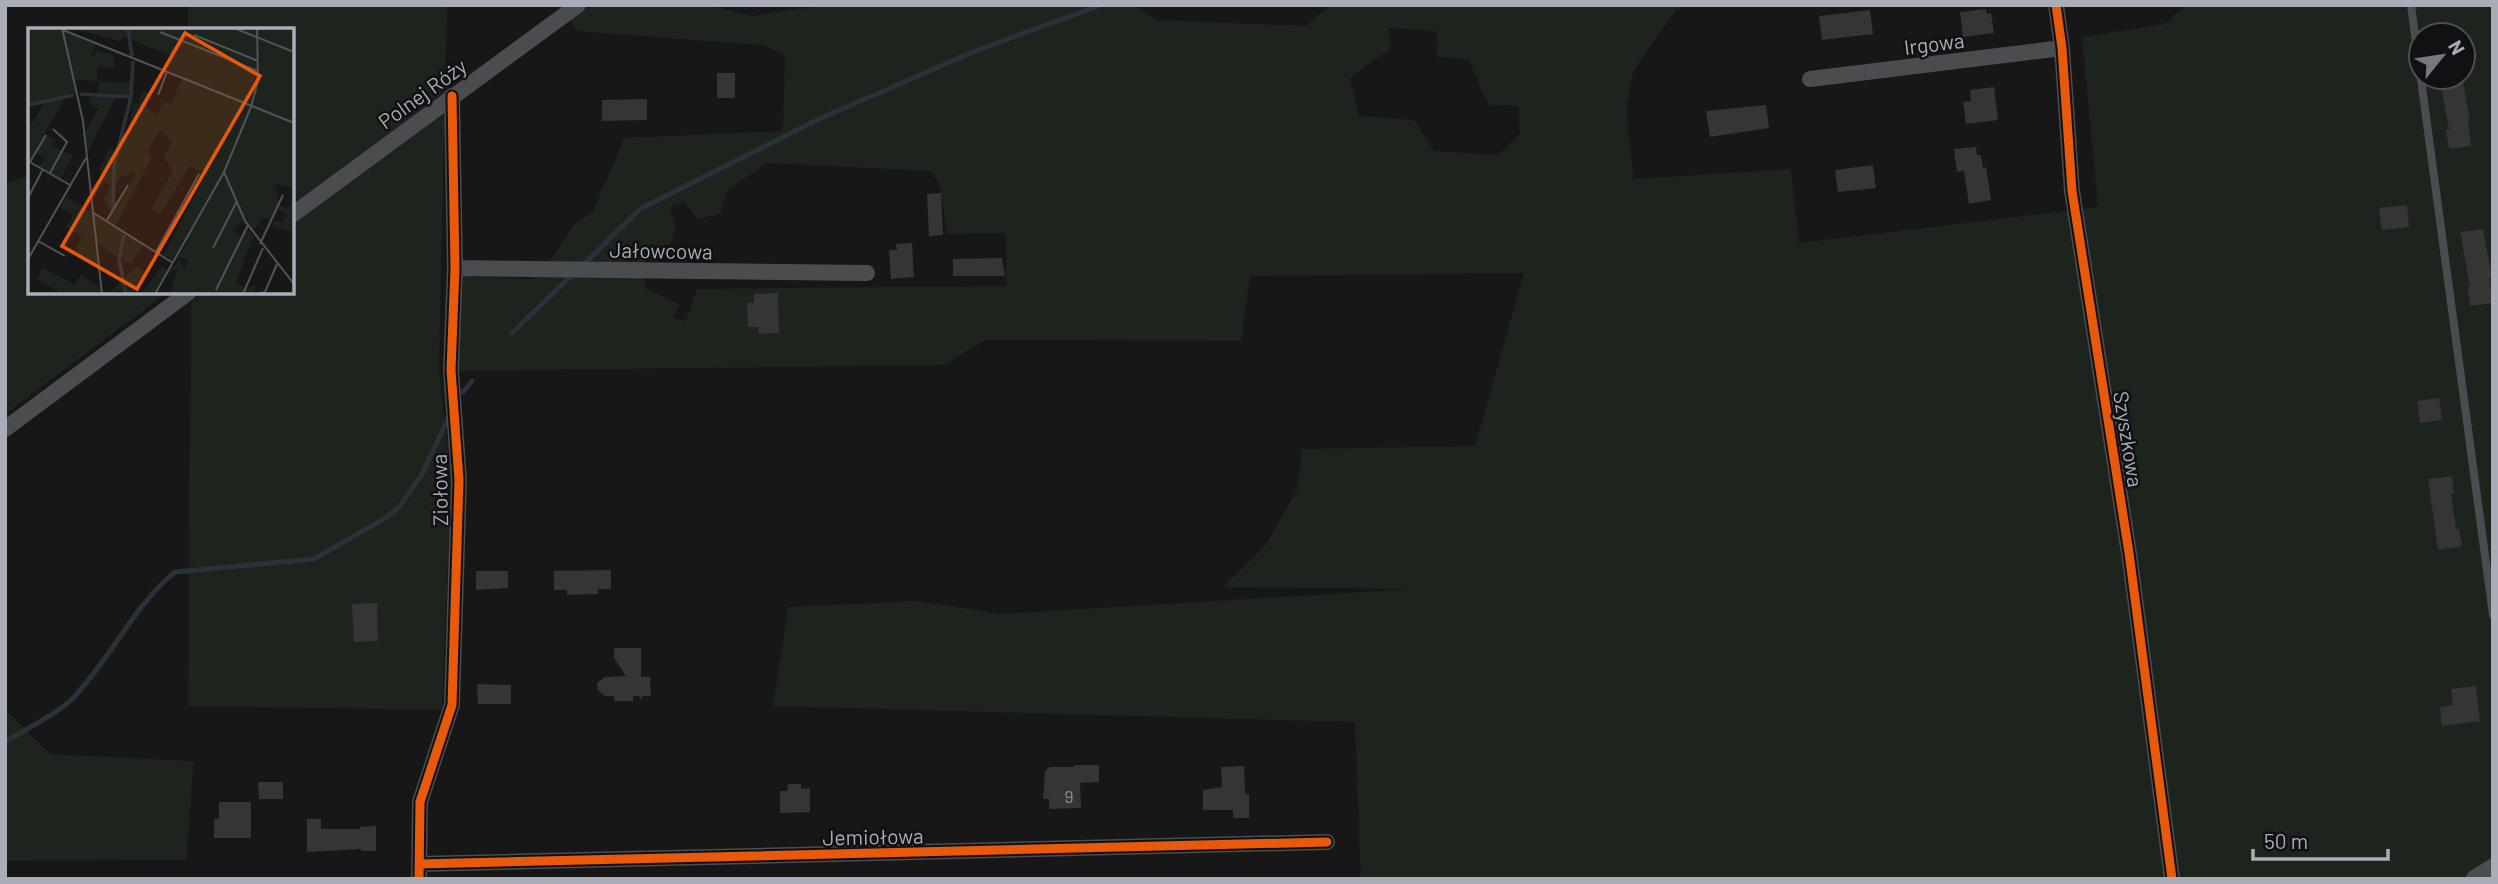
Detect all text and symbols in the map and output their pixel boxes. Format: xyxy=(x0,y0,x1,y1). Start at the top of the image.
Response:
north arrow xyxy=(2407,21,2477,91)
street label: Irgowa xyxy=(1902,27,1966,59)
inset map xyxy=(28,28,294,294)
text: N xyxy=(2444,36,2470,58)
street label: Polnej Róży xyxy=(373,52,471,133)
street label: Jałowcowa xyxy=(609,237,713,263)
street label: Szyszkowa xyxy=(2109,389,2149,489)
street label: Ziołowa xyxy=(426,454,452,526)
house number: 9 xyxy=(1064,785,1074,807)
scale bar xyxy=(2253,818,2388,862)
street label: Jemiołowa xyxy=(822,823,924,849)
text: 50 m xyxy=(2264,828,2308,853)

